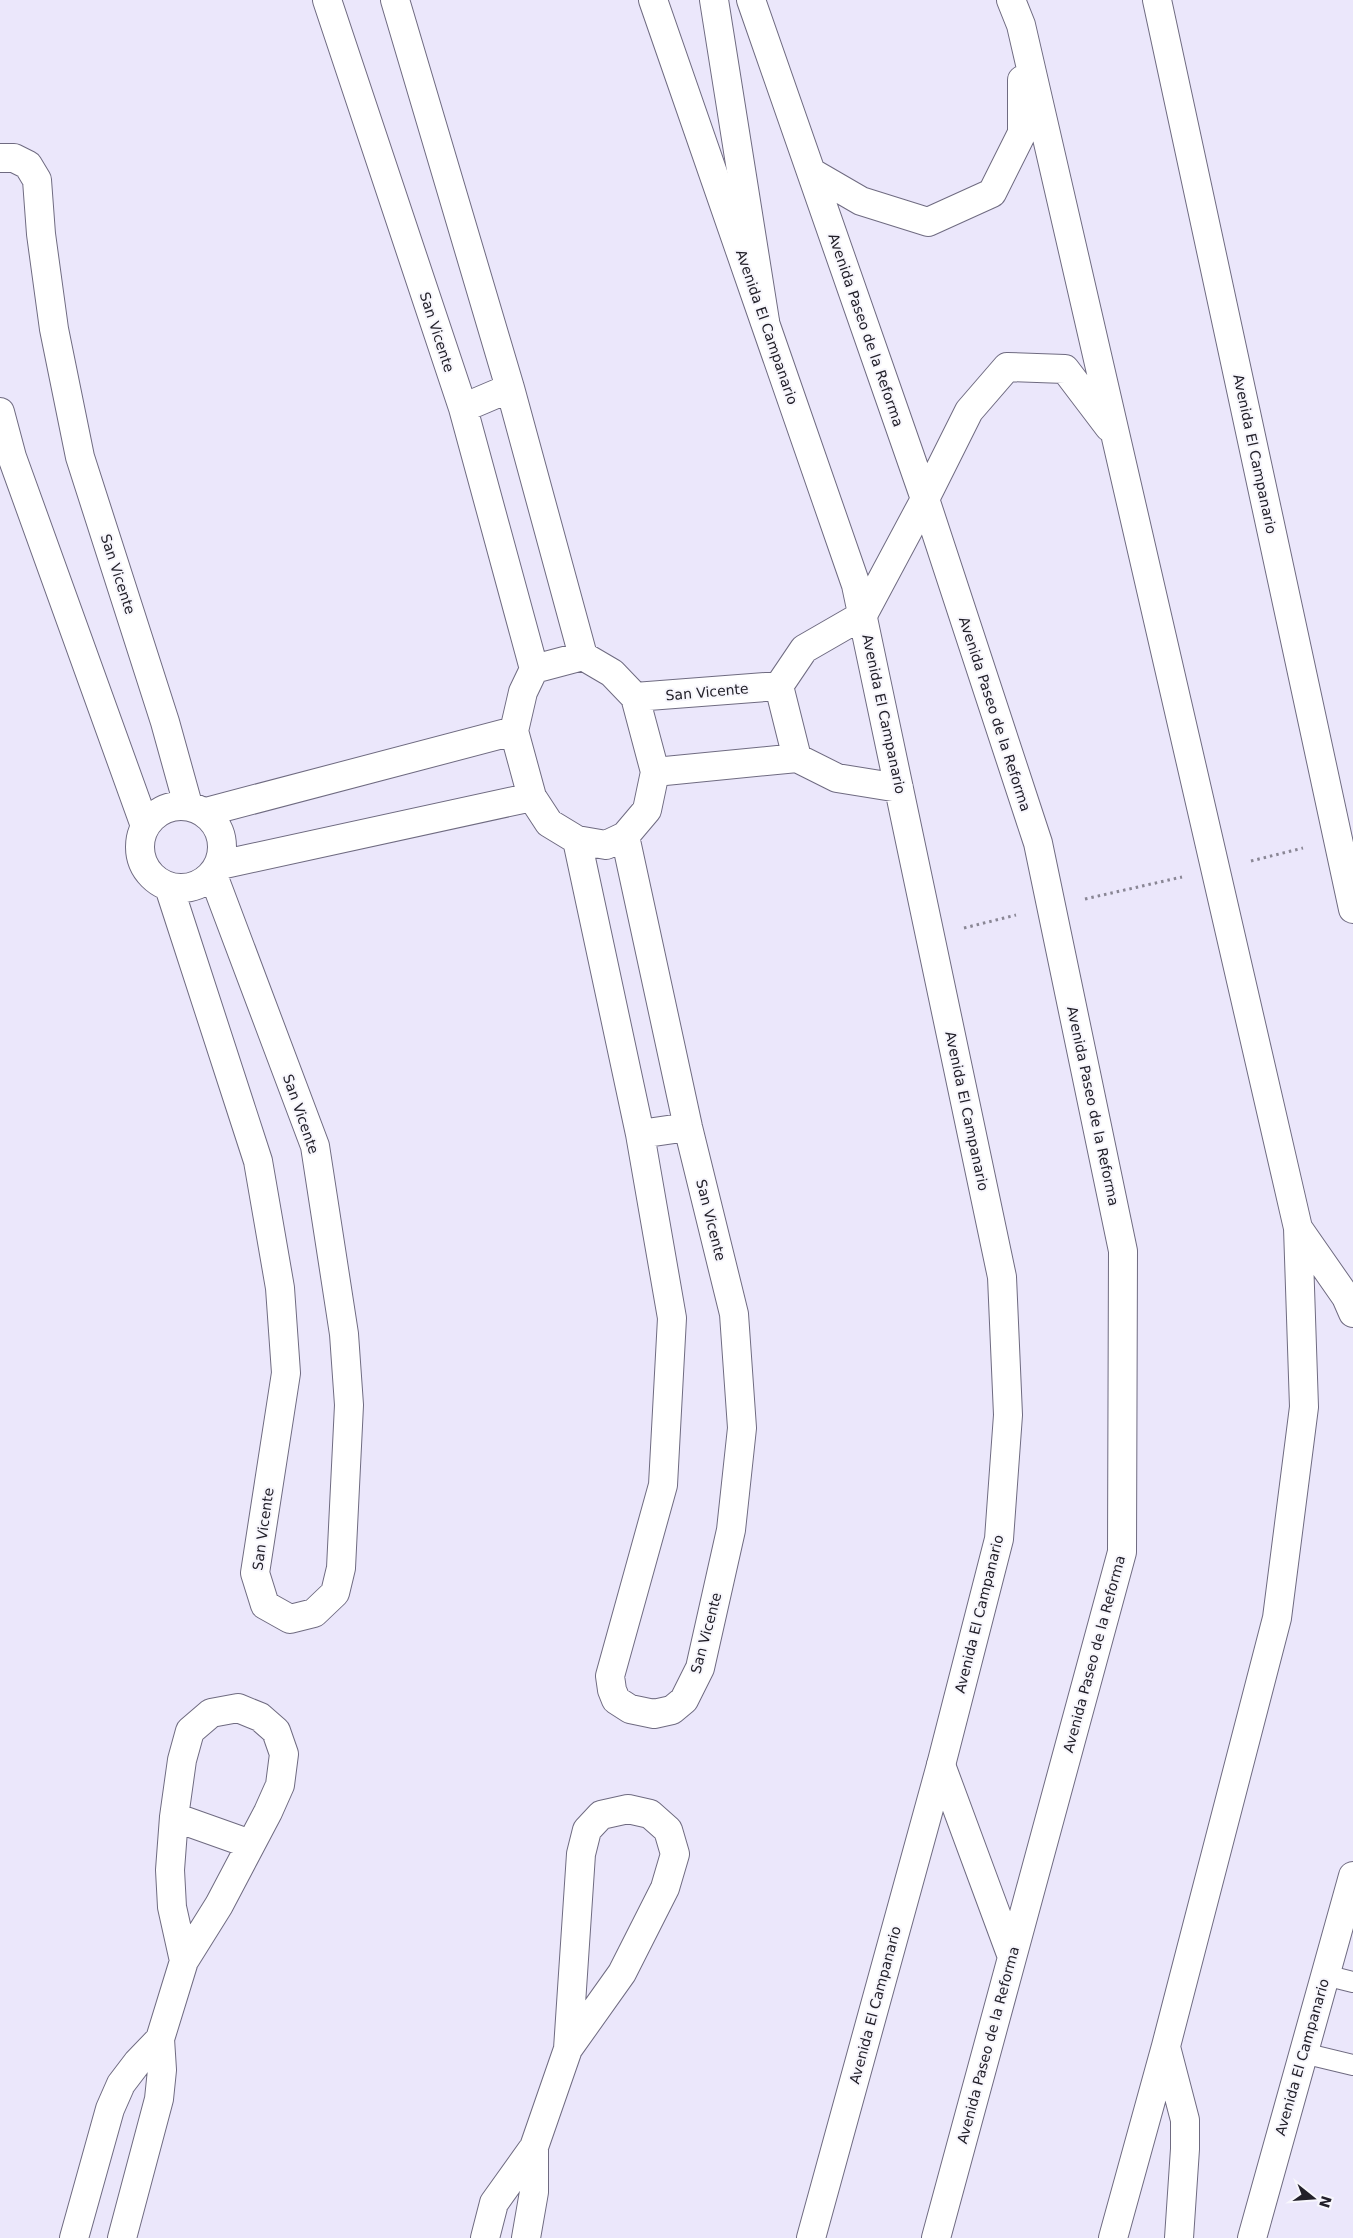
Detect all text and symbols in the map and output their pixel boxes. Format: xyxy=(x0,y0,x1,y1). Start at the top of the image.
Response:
street label: Avenida Paseo de la Reforma xyxy=(825,231,907,429)
street label: Avenida El Campanario xyxy=(733,248,801,406)
street label: San Vicente xyxy=(417,290,457,374)
street label: Avenida El Campanario xyxy=(1230,373,1280,535)
street label: San Vicente xyxy=(98,532,138,616)
street label: Avenida Paseo de la Reforma xyxy=(956,615,1034,813)
street label: Avenida El Campanario xyxy=(859,633,909,795)
street label: San Vicente xyxy=(665,680,749,704)
street label: Avenida Paseo de la Reforma xyxy=(1064,1005,1122,1207)
street label: Avenida El Campanario xyxy=(942,1030,992,1192)
street label: San Vicente xyxy=(280,1072,322,1156)
street label: San Vicente xyxy=(693,1178,729,1262)
street label: San Vicente xyxy=(249,1487,277,1571)
street label: Avenida El Campanario xyxy=(952,1533,1006,1695)
street label: Avenida Paseo de la Reforma xyxy=(1060,1554,1128,1754)
street label: San Vicente xyxy=(688,1591,724,1675)
street label: Avenida El Campanario xyxy=(846,1924,904,2086)
street label: Avenida Paseo de la Reforma xyxy=(954,1945,1022,2145)
street label: Avenida El Campanario xyxy=(1272,1977,1332,2137)
north arrow xyxy=(1288,2173,1338,2223)
text: N xyxy=(1316,2194,1335,2210)

